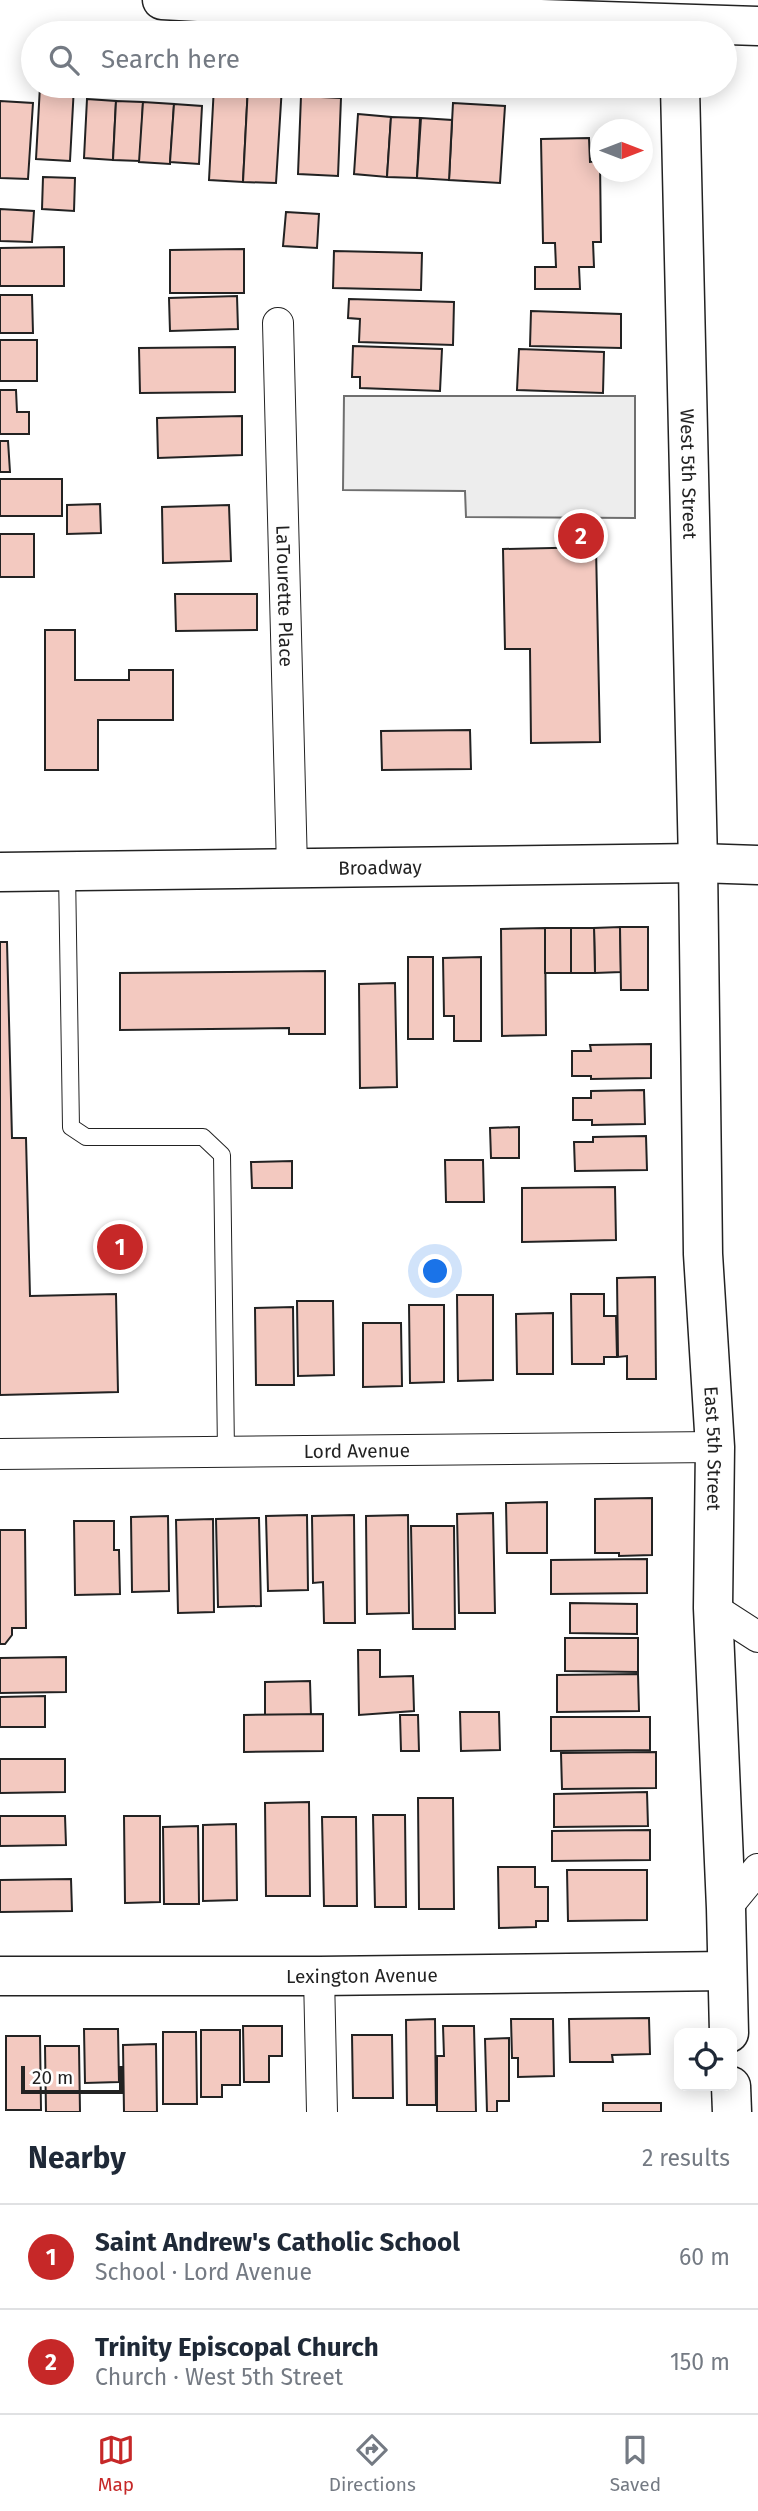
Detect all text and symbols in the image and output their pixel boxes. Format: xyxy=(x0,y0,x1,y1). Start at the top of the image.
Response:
search box xyxy=(21,21,737,98)
icon: search xyxy=(45,41,83,79)
text: Search here xyxy=(101,44,240,75)
north arrow xyxy=(590,119,653,182)
street label: West 5th Street xyxy=(675,408,701,540)
pin: 2 xyxy=(558,510,604,562)
street label: LaTourette Place xyxy=(271,525,298,667)
street label: Broadway xyxy=(338,856,423,880)
pin: 1 xyxy=(97,1221,143,1273)
your location xyxy=(418,1254,452,1288)
street label: East 5th Street xyxy=(699,1385,726,1511)
street label: Lord Avenue xyxy=(304,1439,410,1463)
street label: Lexington Avenue xyxy=(286,1964,438,1988)
map controls xyxy=(674,2028,737,2091)
button: locate xyxy=(674,2028,737,2091)
scale bar xyxy=(21,2063,122,2095)
text: 20 m xyxy=(32,2066,73,2089)
text: Nearby xyxy=(28,2140,126,2176)
text: 2 results xyxy=(642,2144,730,2172)
text: Saint Andrew's Catholic School xyxy=(95,2227,460,2258)
text: 1 xyxy=(46,2243,56,2271)
text: 60 m xyxy=(679,2243,730,2271)
text: School · Lord Avenue xyxy=(95,2258,312,2286)
text: Trinity Episcopal Church xyxy=(95,2332,379,2363)
text: 2 xyxy=(45,2348,57,2376)
text: 150 m xyxy=(670,2348,730,2376)
text: Church · West 5th Street xyxy=(95,2363,343,2391)
tab: Map xyxy=(97,2431,135,2496)
tab: Directions xyxy=(329,2431,416,2496)
tab: Saved xyxy=(610,2431,661,2496)

